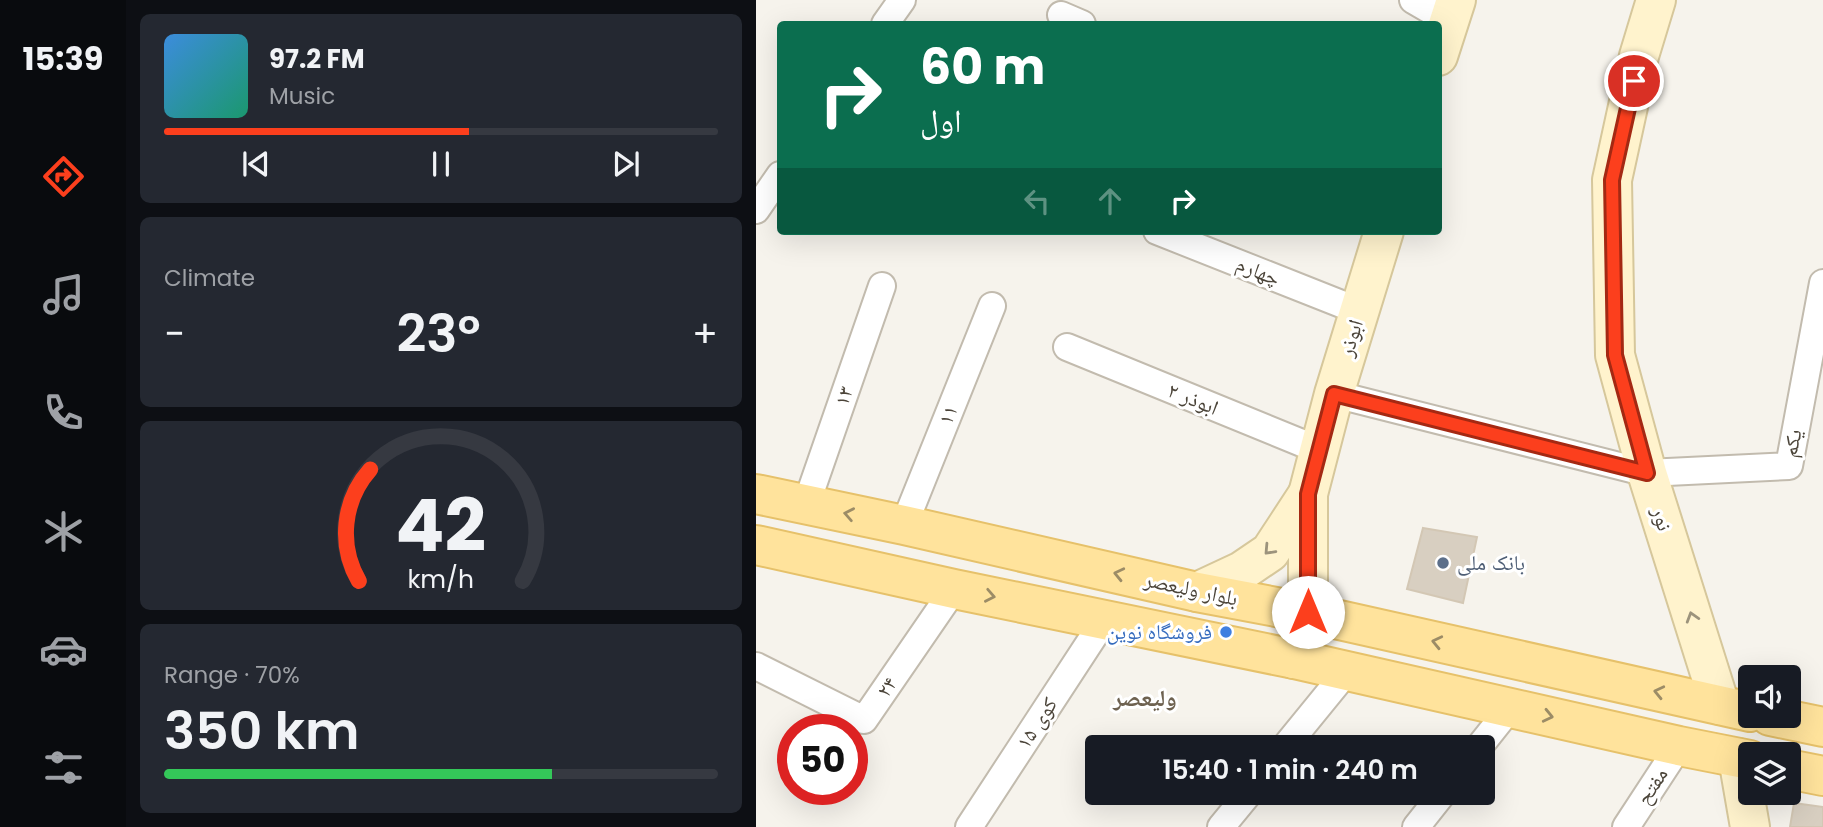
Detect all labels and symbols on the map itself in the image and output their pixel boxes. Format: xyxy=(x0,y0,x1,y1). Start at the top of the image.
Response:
pin xyxy=(1604,51,1664,111)
street label: چهارم xyxy=(1232,249,1285,292)
street label: ابوذر xyxy=(1331,316,1370,361)
street label: ۲ ابوذر xyxy=(1163,375,1223,422)
street label: ۱۳ xyxy=(827,382,860,409)
street label: ۱۱ xyxy=(931,401,965,429)
street label: یکم xyxy=(1774,426,1809,460)
street label: نور xyxy=(1645,502,1680,534)
one-way arrow xyxy=(843,507,855,522)
one-way arrow xyxy=(1265,541,1277,554)
place label: بانک ملی xyxy=(1457,548,1525,577)
marker: بانک ملی xyxy=(1435,555,1451,571)
street label: بلوار ولیعصر xyxy=(1141,564,1240,613)
one-way arrow xyxy=(1113,568,1125,582)
position arrow xyxy=(1271,575,1345,649)
one-way arrow xyxy=(984,588,996,603)
one-way arrow xyxy=(1686,611,1701,623)
place label: فروشگاه نوین xyxy=(1107,617,1212,646)
marker: فروشگاه نوین xyxy=(1218,624,1234,640)
one-way arrow xyxy=(1432,635,1444,650)
street label: ۲۴ xyxy=(869,671,904,703)
district label: ولیعصر xyxy=(1112,682,1177,714)
one-way arrow xyxy=(1653,685,1665,700)
street label: کوی ۱۵ xyxy=(1009,691,1064,754)
one-way arrow xyxy=(1542,708,1554,723)
speed limit sign: 50 xyxy=(777,714,868,805)
street label: مفتح xyxy=(1629,761,1674,810)

